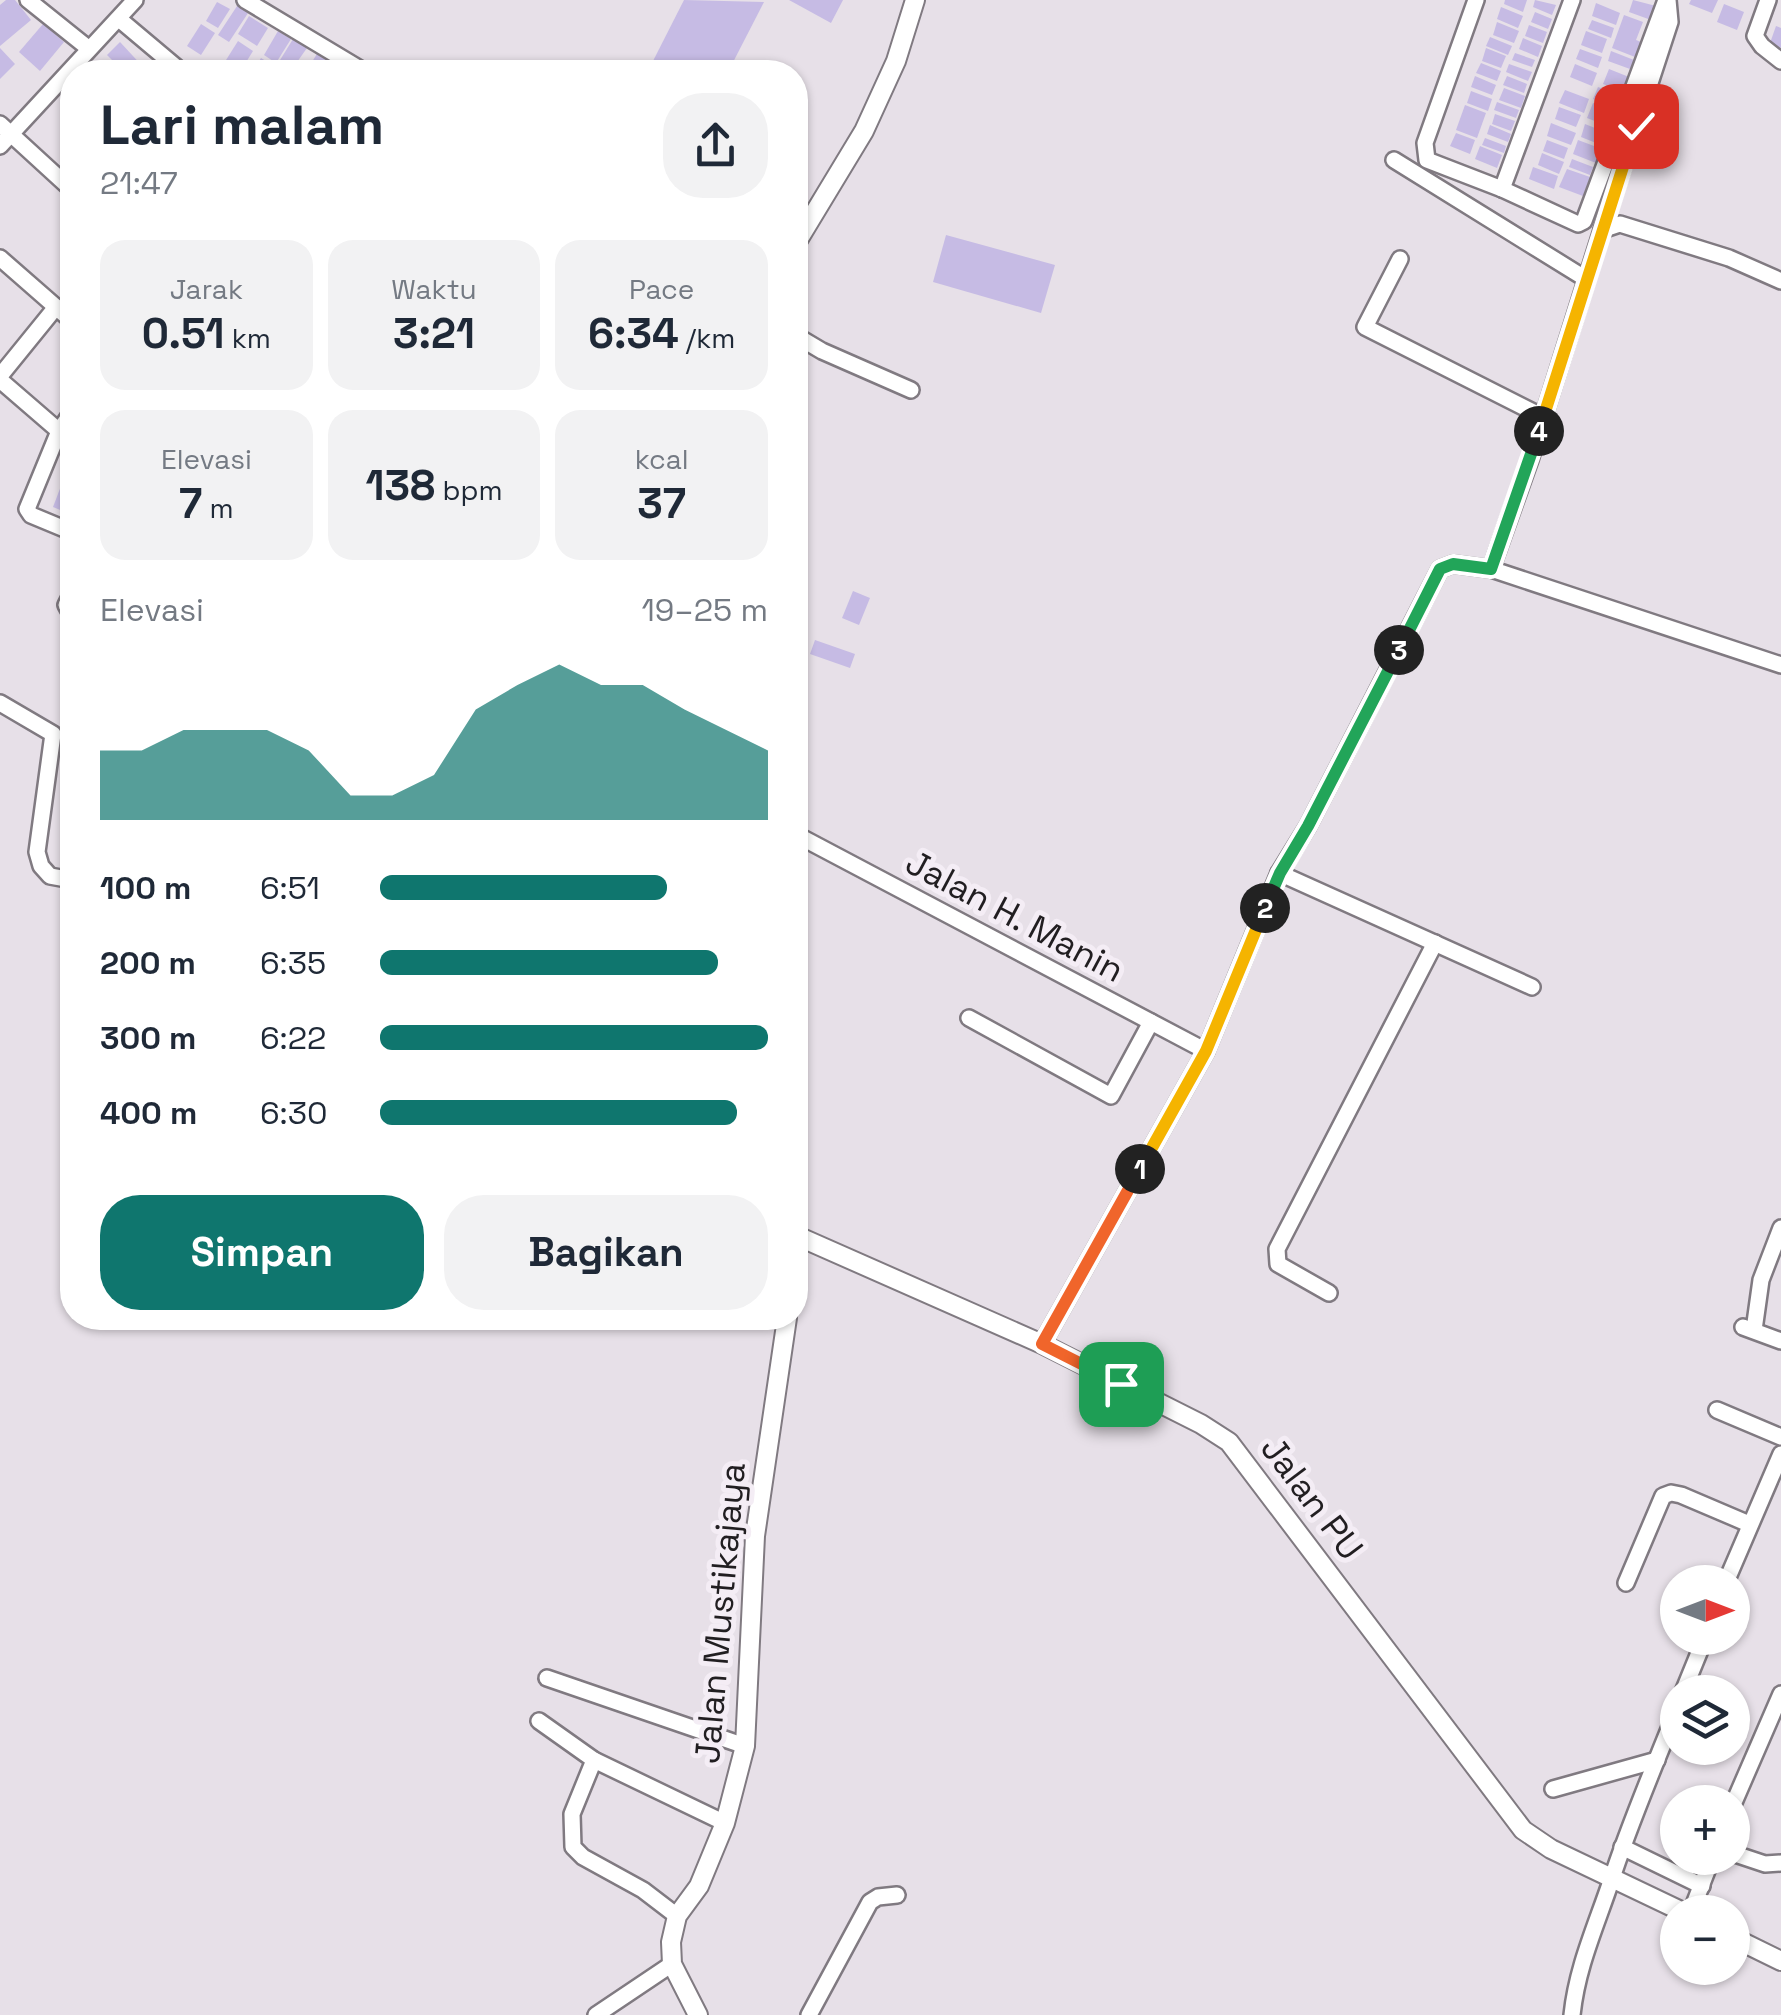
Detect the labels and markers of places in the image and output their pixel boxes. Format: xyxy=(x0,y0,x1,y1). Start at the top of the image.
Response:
pin xyxy=(1594,84,1679,169)
pin: 4 xyxy=(1514,406,1564,456)
pin: 3 xyxy=(1374,625,1424,675)
pin: 2 xyxy=(1240,883,1290,933)
pin: 1 xyxy=(1115,1144,1165,1194)
pin xyxy=(1079,1342,1164,1427)

